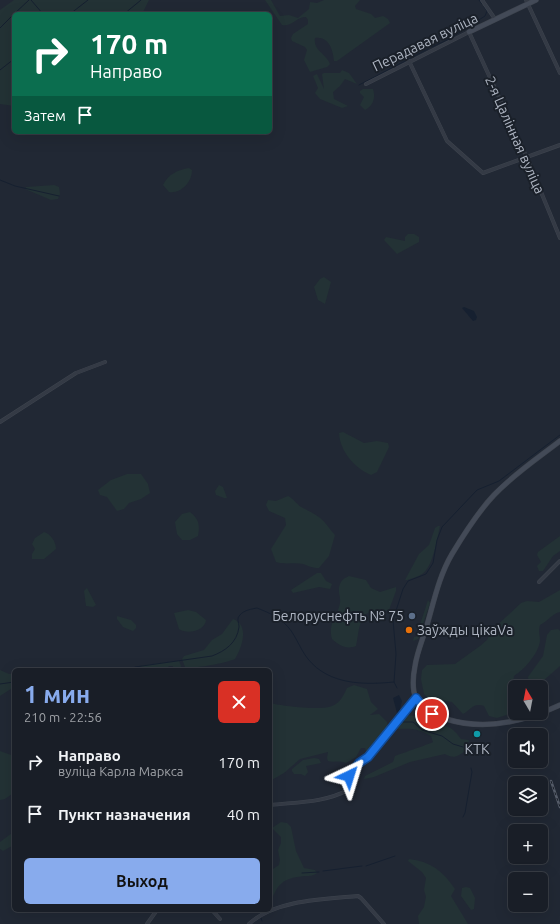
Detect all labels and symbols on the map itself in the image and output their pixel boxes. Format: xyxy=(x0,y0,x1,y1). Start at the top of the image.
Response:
street label: Перадавая вуліца xyxy=(370,10,480,74)
street label: 2-я Цалінная вуліца xyxy=(482,74,548,196)
place label: Белоруснефть № 75 xyxy=(272,608,404,624)
marker: Белоруснефть № 75 xyxy=(407,611,417,621)
place label: Заўжды цікаVа xyxy=(417,622,513,638)
marker: Заўжды цікаVа xyxy=(404,625,414,635)
north arrow xyxy=(508,680,548,720)
pin xyxy=(415,697,449,731)
marker: КТК xyxy=(472,729,482,739)
place label: КТК xyxy=(464,741,490,757)
position arrow xyxy=(328,755,370,797)

